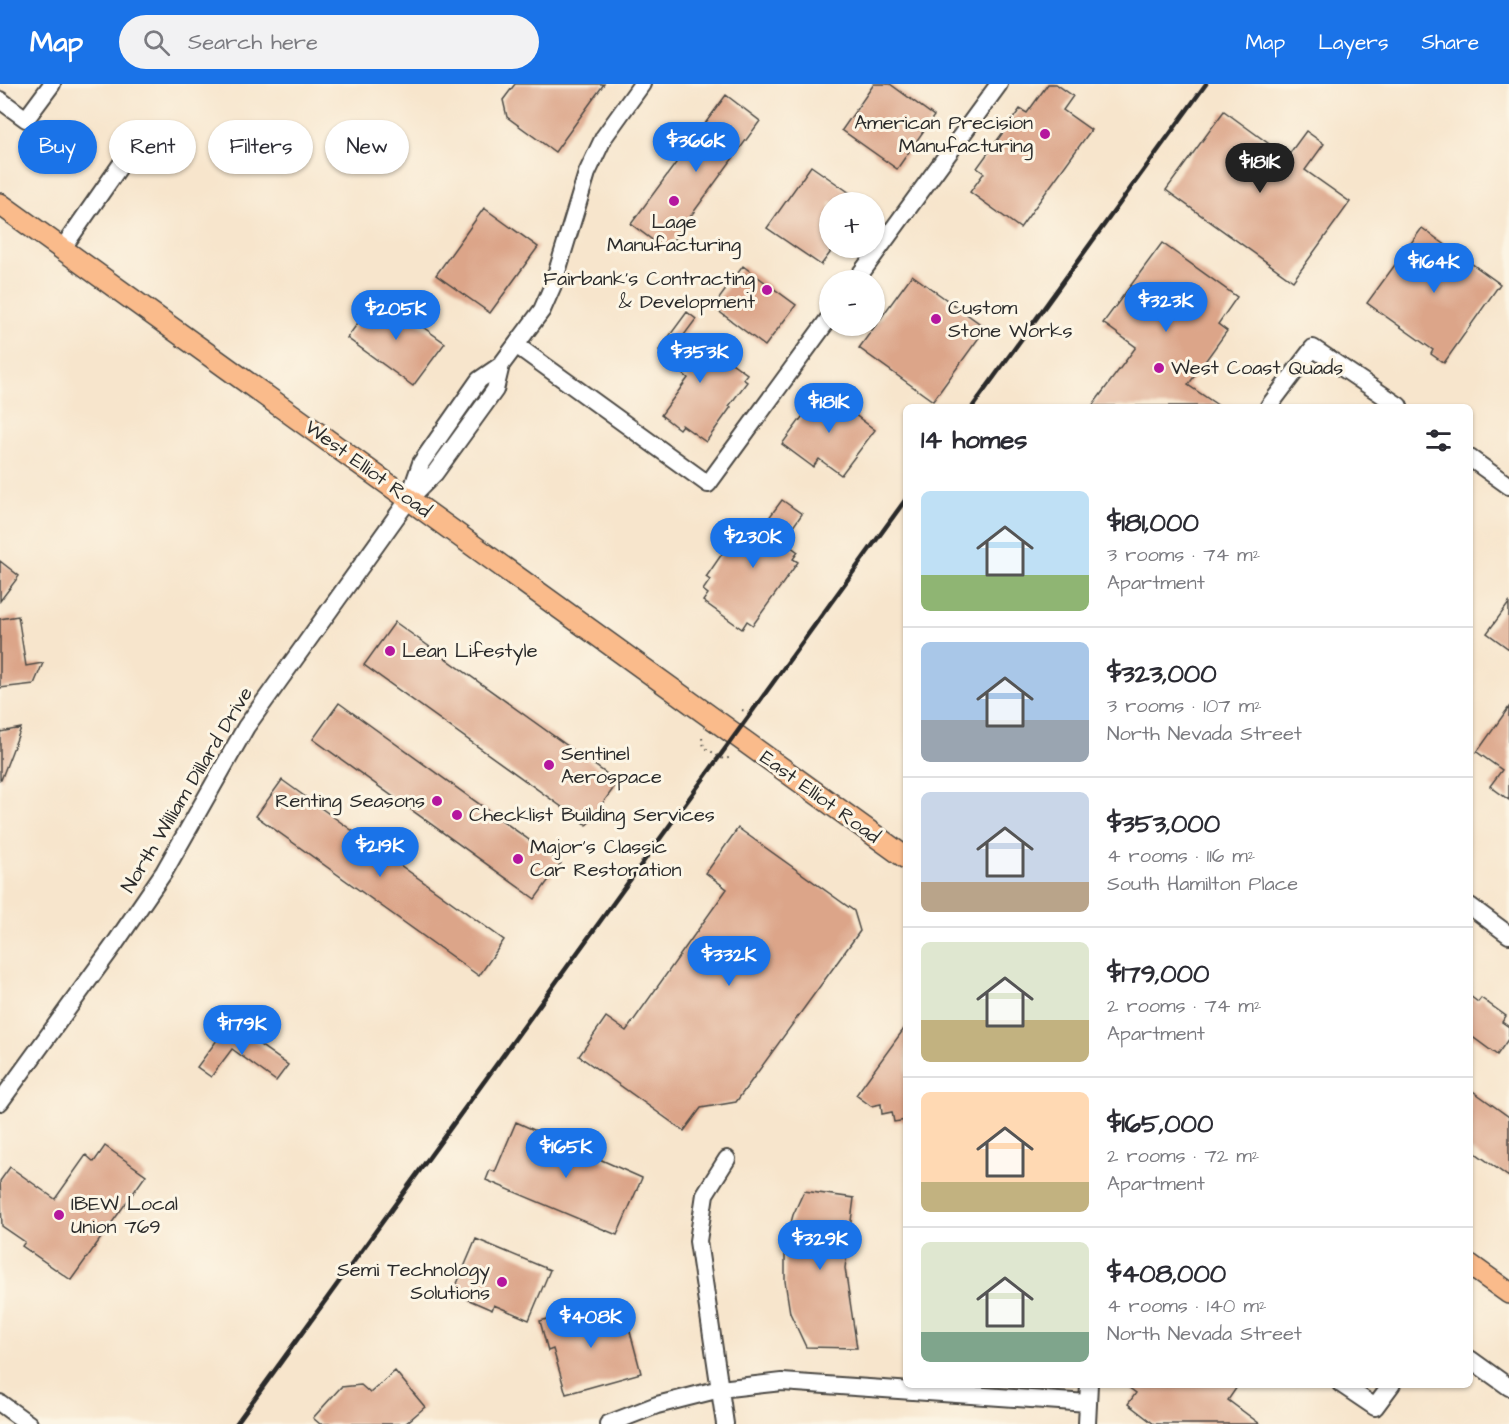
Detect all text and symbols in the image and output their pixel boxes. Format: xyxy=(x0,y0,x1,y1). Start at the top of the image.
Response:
search box xyxy=(119,15,539,69)
text: Map xyxy=(30,23,83,62)
icon: search xyxy=(140,26,173,59)
text: Search here xyxy=(188,27,318,58)
text: Map xyxy=(1245,28,1285,57)
text: Layers xyxy=(1318,28,1388,57)
text: Share xyxy=(1421,28,1479,57)
place label: American Precision Manufacturing xyxy=(854,109,1033,161)
chip: Buy xyxy=(18,120,97,174)
chip: Rent xyxy=(109,120,196,174)
chip: Filters xyxy=(208,120,313,174)
chip: New xyxy=(325,120,409,174)
pin: $366K xyxy=(654,122,738,173)
text: $366K xyxy=(667,127,725,155)
marker: American Precision Manufacturing xyxy=(1038,127,1052,141)
pin: $181K xyxy=(1218,143,1302,194)
text: $181K xyxy=(1239,148,1281,176)
map controls xyxy=(819,192,885,336)
button: + xyxy=(819,192,885,258)
marker: Lage Manufacturing xyxy=(667,194,681,208)
place label: Lage Manufacturing xyxy=(607,208,741,260)
pin: $164K xyxy=(1392,243,1476,294)
text: $164K xyxy=(1408,248,1460,276)
place label: Fairbank's Contracting & Development xyxy=(543,265,755,316)
button: − xyxy=(819,270,885,336)
pin: $323K xyxy=(1124,282,1208,333)
marker: Fairbank's Contracting & Development xyxy=(760,283,774,297)
text: $323K xyxy=(1138,287,1194,315)
pin: $205K xyxy=(354,290,438,341)
place label: Custom Stone Works xyxy=(948,294,1072,345)
text: $205K xyxy=(365,295,427,323)
marker: Custom Stone Works xyxy=(929,312,943,326)
pin: $353K xyxy=(658,333,742,384)
text: $353K xyxy=(671,338,729,366)
place label: West Coast Quads xyxy=(1171,354,1343,382)
marker: West Coast Quads xyxy=(1152,361,1166,375)
pin: $181K xyxy=(787,383,871,434)
text: $181K xyxy=(808,388,850,416)
street label: West Elliot Road xyxy=(299,414,437,524)
text: 14 homes xyxy=(921,422,1027,458)
icon: filters xyxy=(1422,424,1455,457)
text: $181,000 xyxy=(1107,505,1199,541)
icon: home xyxy=(969,515,1041,587)
pin: $230K xyxy=(711,518,795,569)
text: $230K xyxy=(724,523,782,551)
text: 3 rooms · 74 m² xyxy=(1107,541,1260,569)
text: Apartment xyxy=(1107,569,1205,597)
place label: Lean Lifestyle xyxy=(402,637,538,666)
marker: Lean Lifestyle xyxy=(383,644,397,658)
text: $323,000 xyxy=(1107,656,1217,692)
icon: home xyxy=(969,666,1041,738)
street label: North William Dillard Drive xyxy=(114,682,260,898)
text: 3 rooms · 107 m² xyxy=(1107,692,1262,720)
text: North Nevada Street xyxy=(1107,720,1302,748)
place label: Sentinel Aerospace xyxy=(561,740,662,791)
street label: East Elliot Road xyxy=(754,744,886,850)
marker: Sentinel Aerospace xyxy=(542,758,556,772)
place label: Renting Seasons xyxy=(275,787,425,816)
marker: Renting Seasons xyxy=(430,794,444,808)
place label: Checklist Building Services xyxy=(469,801,715,830)
text: $353,000 xyxy=(1107,806,1220,842)
marker: Checklist Building Services xyxy=(450,808,464,822)
icon: home xyxy=(969,816,1041,888)
pin: $219K xyxy=(338,827,422,878)
text: $219K xyxy=(356,832,404,860)
place label: Major's Classic Car Restoration xyxy=(530,833,681,884)
text: 4 rooms · 116 m² xyxy=(1107,842,1255,870)
marker: Major's Classic Car Restoration xyxy=(511,852,525,866)
text: South Hamilton Place xyxy=(1107,870,1298,898)
pin: $332K xyxy=(687,936,771,987)
text: $332K xyxy=(701,941,757,969)
text: $179,000 xyxy=(1107,956,1209,992)
icon: home xyxy=(969,966,1041,1038)
text: 2 rooms · 74 m² xyxy=(1107,992,1261,1020)
pin: $179K xyxy=(200,1005,284,1056)
text: $179K xyxy=(217,1010,267,1038)
text: Apartment xyxy=(1107,1020,1205,1048)
text: $165,000 xyxy=(1107,1106,1213,1142)
icon: home xyxy=(969,1116,1041,1188)
pin: $165K xyxy=(524,1128,608,1179)
text: $165K xyxy=(540,1133,592,1161)
text: 2 rooms · 72 m² xyxy=(1107,1142,1259,1170)
text: Apartment xyxy=(1107,1170,1205,1198)
place label: IBEW Local Union 769 xyxy=(71,1190,178,1241)
marker: IBEW Local Union 769 xyxy=(52,1208,66,1222)
pin: $329K xyxy=(778,1220,862,1271)
text: $329K xyxy=(792,1225,848,1253)
place label: Semi Technology Solutions xyxy=(337,1256,490,1307)
text: $408,000 xyxy=(1107,1256,1226,1292)
icon: home xyxy=(969,1266,1041,1338)
marker: Semi Technology Solutions xyxy=(495,1275,509,1289)
text: 4 rooms · 140 m² xyxy=(1107,1292,1266,1320)
pin: $408K xyxy=(549,1298,633,1349)
text: $408K xyxy=(560,1303,622,1331)
text: North Nevada Street xyxy=(1107,1320,1302,1348)

